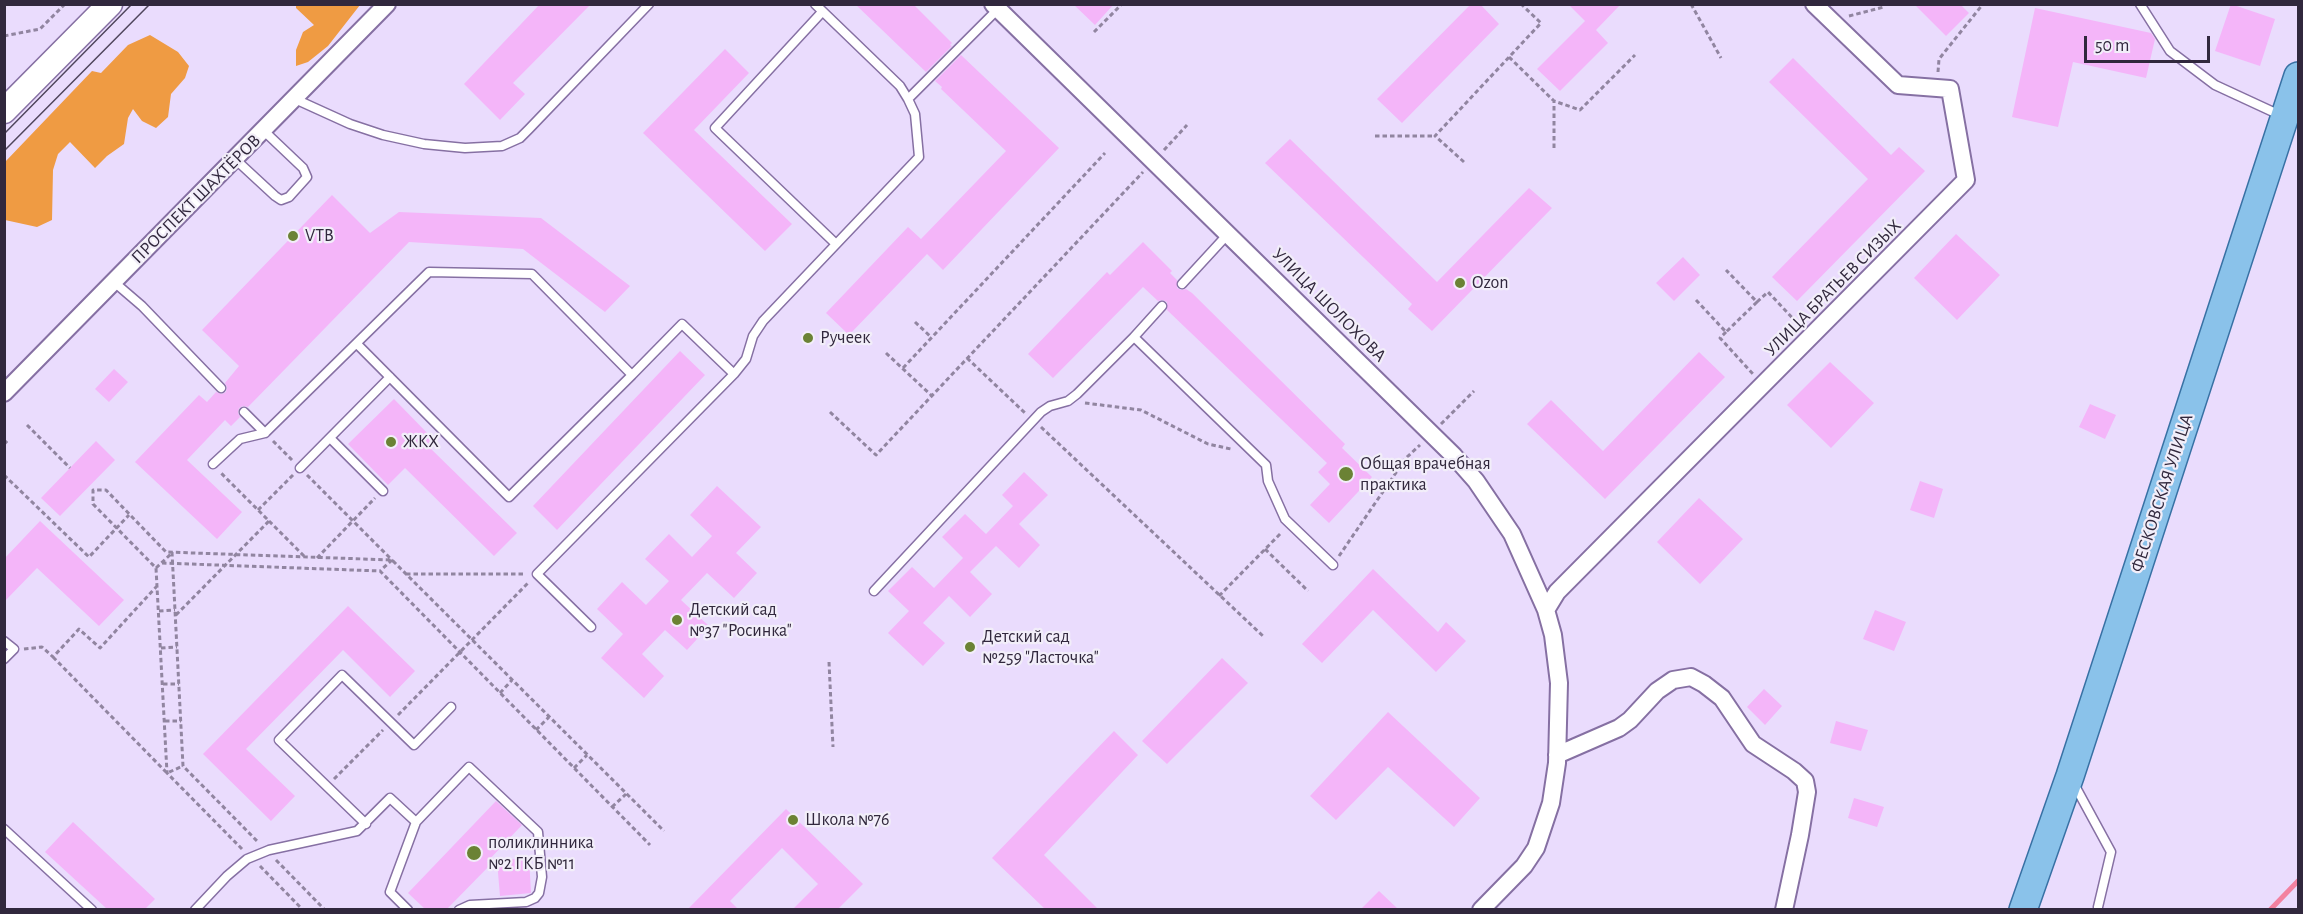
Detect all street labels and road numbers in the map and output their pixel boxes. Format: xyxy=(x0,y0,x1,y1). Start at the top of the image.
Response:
street label: ПРОСПЕКТ ШАХТЁРОВ xyxy=(127,130,265,268)
street label: УЛИЦА БРАТЬЕВ СИЗЫХ xyxy=(1760,215,1906,361)
street label: УЛИЦА ШОЛОХОВА xyxy=(1267,243,1391,367)
street label: ФЕСКОВСКАЯ УЛИЦА xyxy=(2126,411,2198,575)

